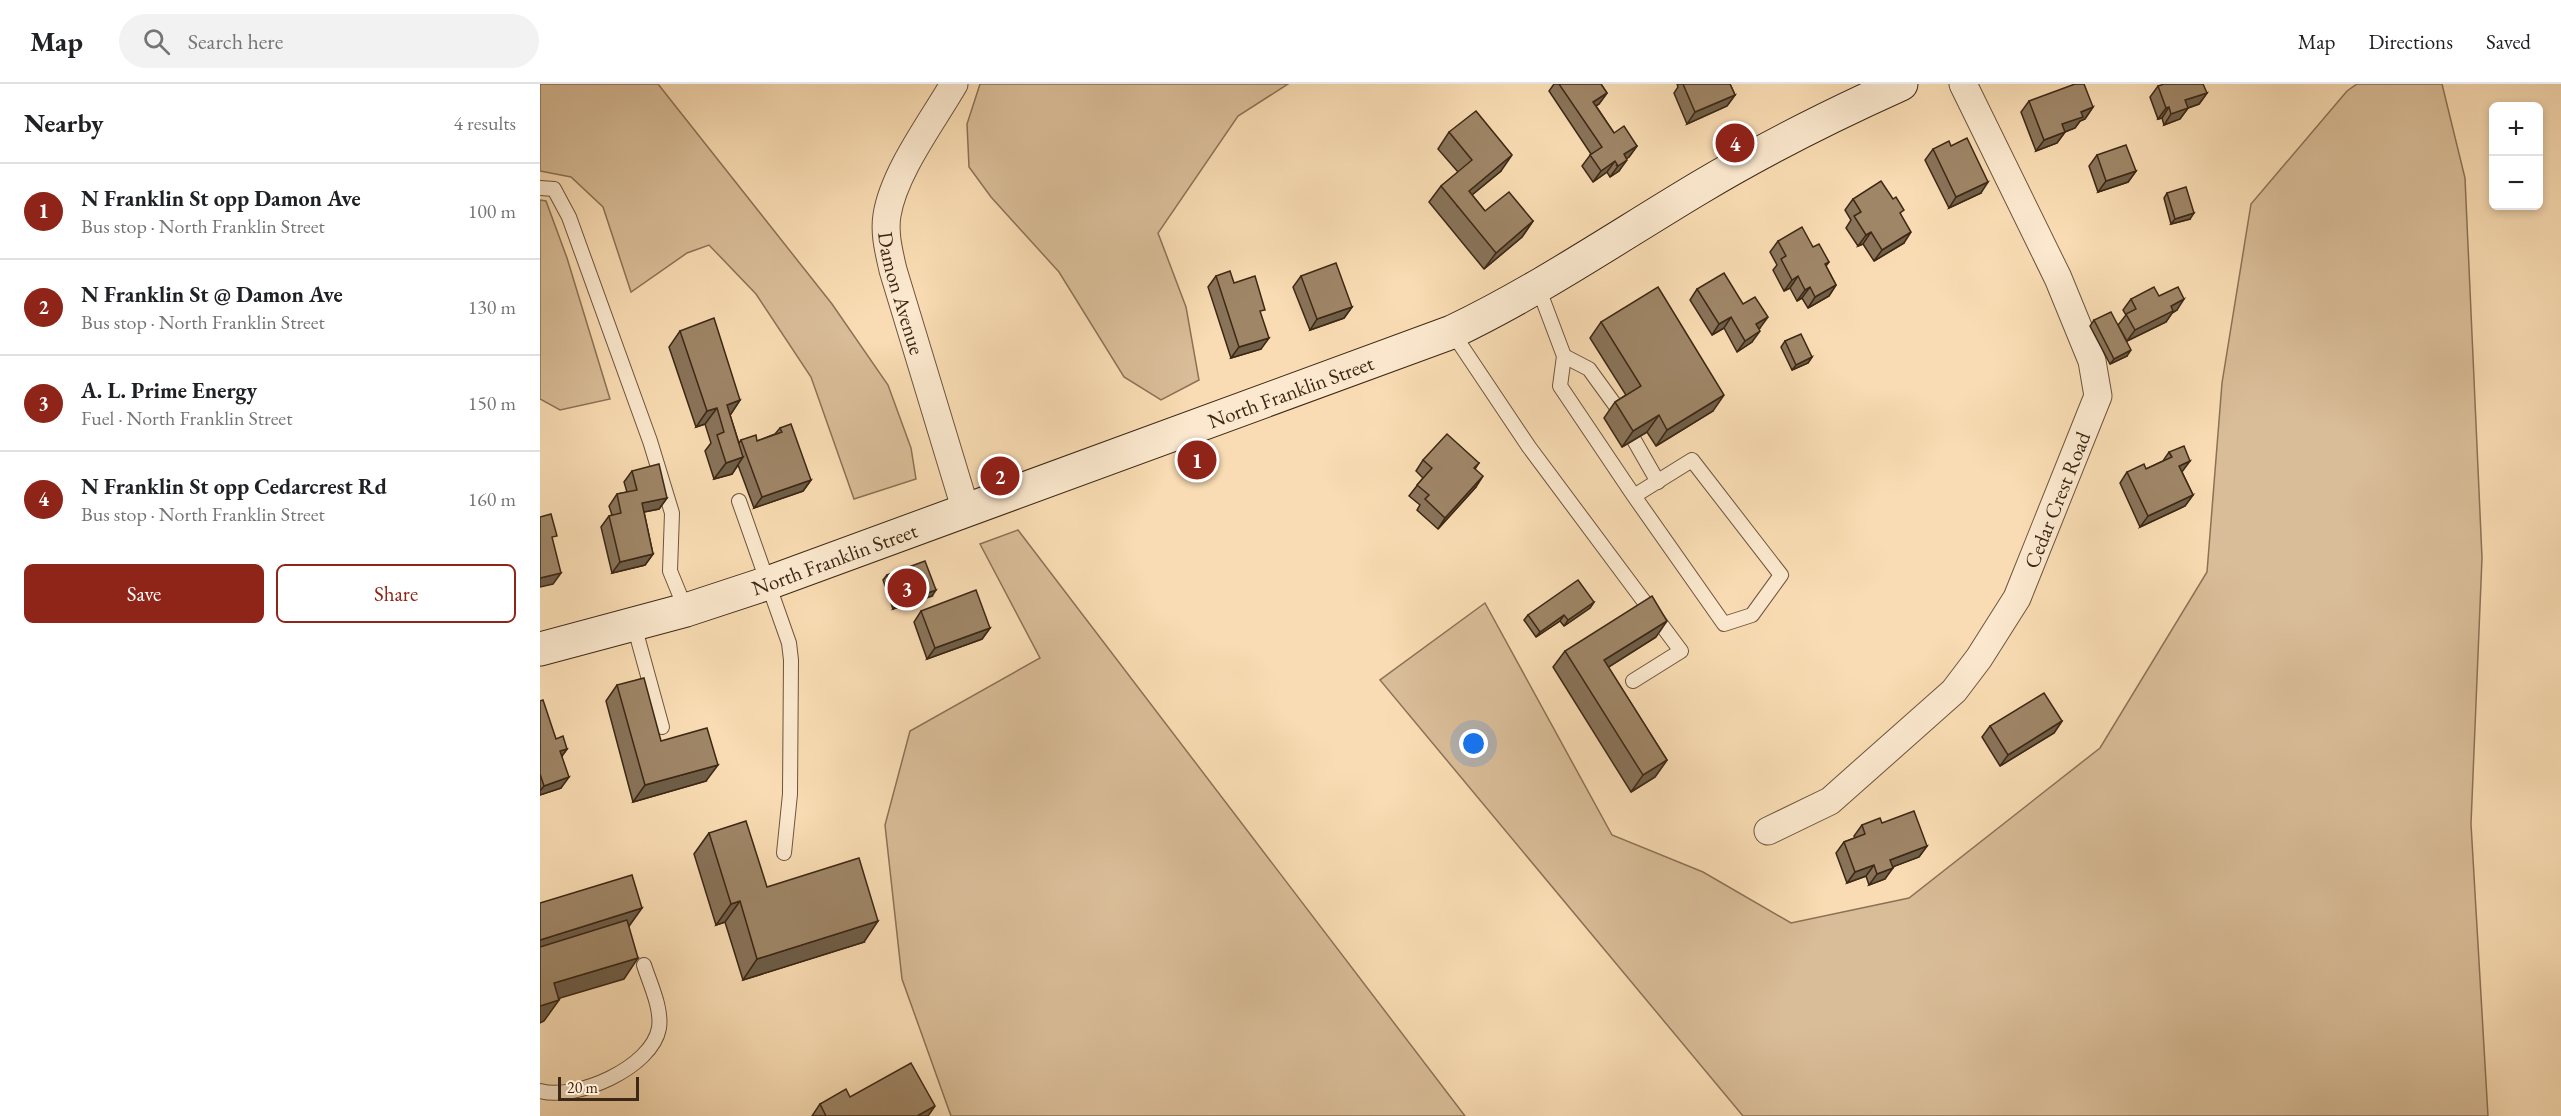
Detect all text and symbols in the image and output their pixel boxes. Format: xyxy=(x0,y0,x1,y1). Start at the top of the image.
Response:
search box xyxy=(119,14,539,68)
text: Map xyxy=(30,23,83,59)
icon: search xyxy=(140,25,173,58)
text: Search here xyxy=(188,27,283,56)
text: Map xyxy=(2298,28,2335,55)
text: Directions xyxy=(2368,28,2453,55)
text: Saved xyxy=(2486,28,2531,55)
map controls xyxy=(2489,102,2543,210)
button: + xyxy=(2489,102,2543,156)
text: Nearby xyxy=(24,106,104,140)
text: 4 results xyxy=(453,110,516,136)
pin: 4 xyxy=(1716,120,1754,166)
button: − xyxy=(2489,156,2543,210)
text: N Franklin St opp Damon Ave xyxy=(81,184,361,213)
text: 1 xyxy=(38,198,49,224)
text: 100 m xyxy=(468,198,516,224)
text: Bus stop · North Franklin Street xyxy=(81,213,325,239)
street label: Damon Avenue xyxy=(873,230,931,358)
text: N Franklin St @ Damon Ave xyxy=(81,280,343,309)
text: 2 xyxy=(38,294,49,320)
text: 130 m xyxy=(468,294,516,320)
text: Bus stop · North Franklin Street xyxy=(81,309,325,335)
street label: North Franklin Street xyxy=(1204,348,1377,434)
text: A. L. Prime Energy xyxy=(81,376,257,405)
text: 3 xyxy=(38,390,49,416)
text: 150 m xyxy=(468,390,516,416)
text: Fuel · North Franklin Street xyxy=(81,405,292,431)
street label: Cedar Crest Road xyxy=(2017,427,2096,572)
pin: 1 xyxy=(1178,438,1216,482)
pin: 2 xyxy=(980,454,1020,498)
text: N Franklin St opp Cedarcrest Rd xyxy=(81,472,387,501)
text: 4 xyxy=(38,486,49,512)
text: 160 m xyxy=(468,486,516,512)
text: Bus stop · North Franklin Street xyxy=(81,501,325,527)
street label: North Franklin Street xyxy=(748,516,921,601)
button: Save xyxy=(24,564,264,623)
button: Share xyxy=(276,564,516,623)
pin: 3 xyxy=(888,566,926,610)
your location xyxy=(1459,729,1488,758)
scale bar xyxy=(558,1074,639,1102)
text: 20 m xyxy=(567,1077,598,1098)

